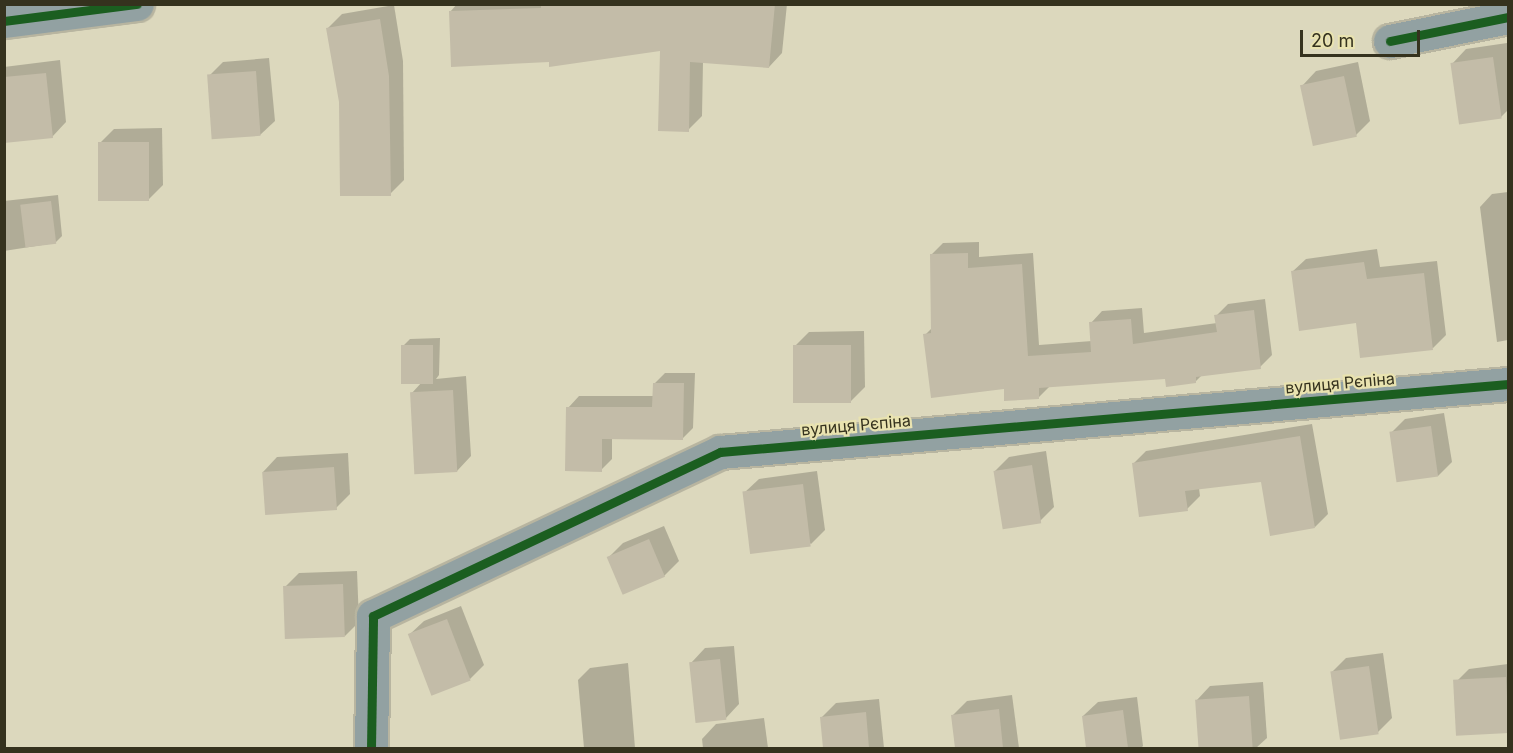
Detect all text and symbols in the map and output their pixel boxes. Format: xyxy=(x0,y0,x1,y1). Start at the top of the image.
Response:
scale bar xyxy=(1303,18,1423,56)
text: 20 m xyxy=(1311,30,1354,51)
street label: вулиця Рєпіна xyxy=(1284,369,1396,397)
street label: вулиця Рєпіна xyxy=(800,411,912,439)

